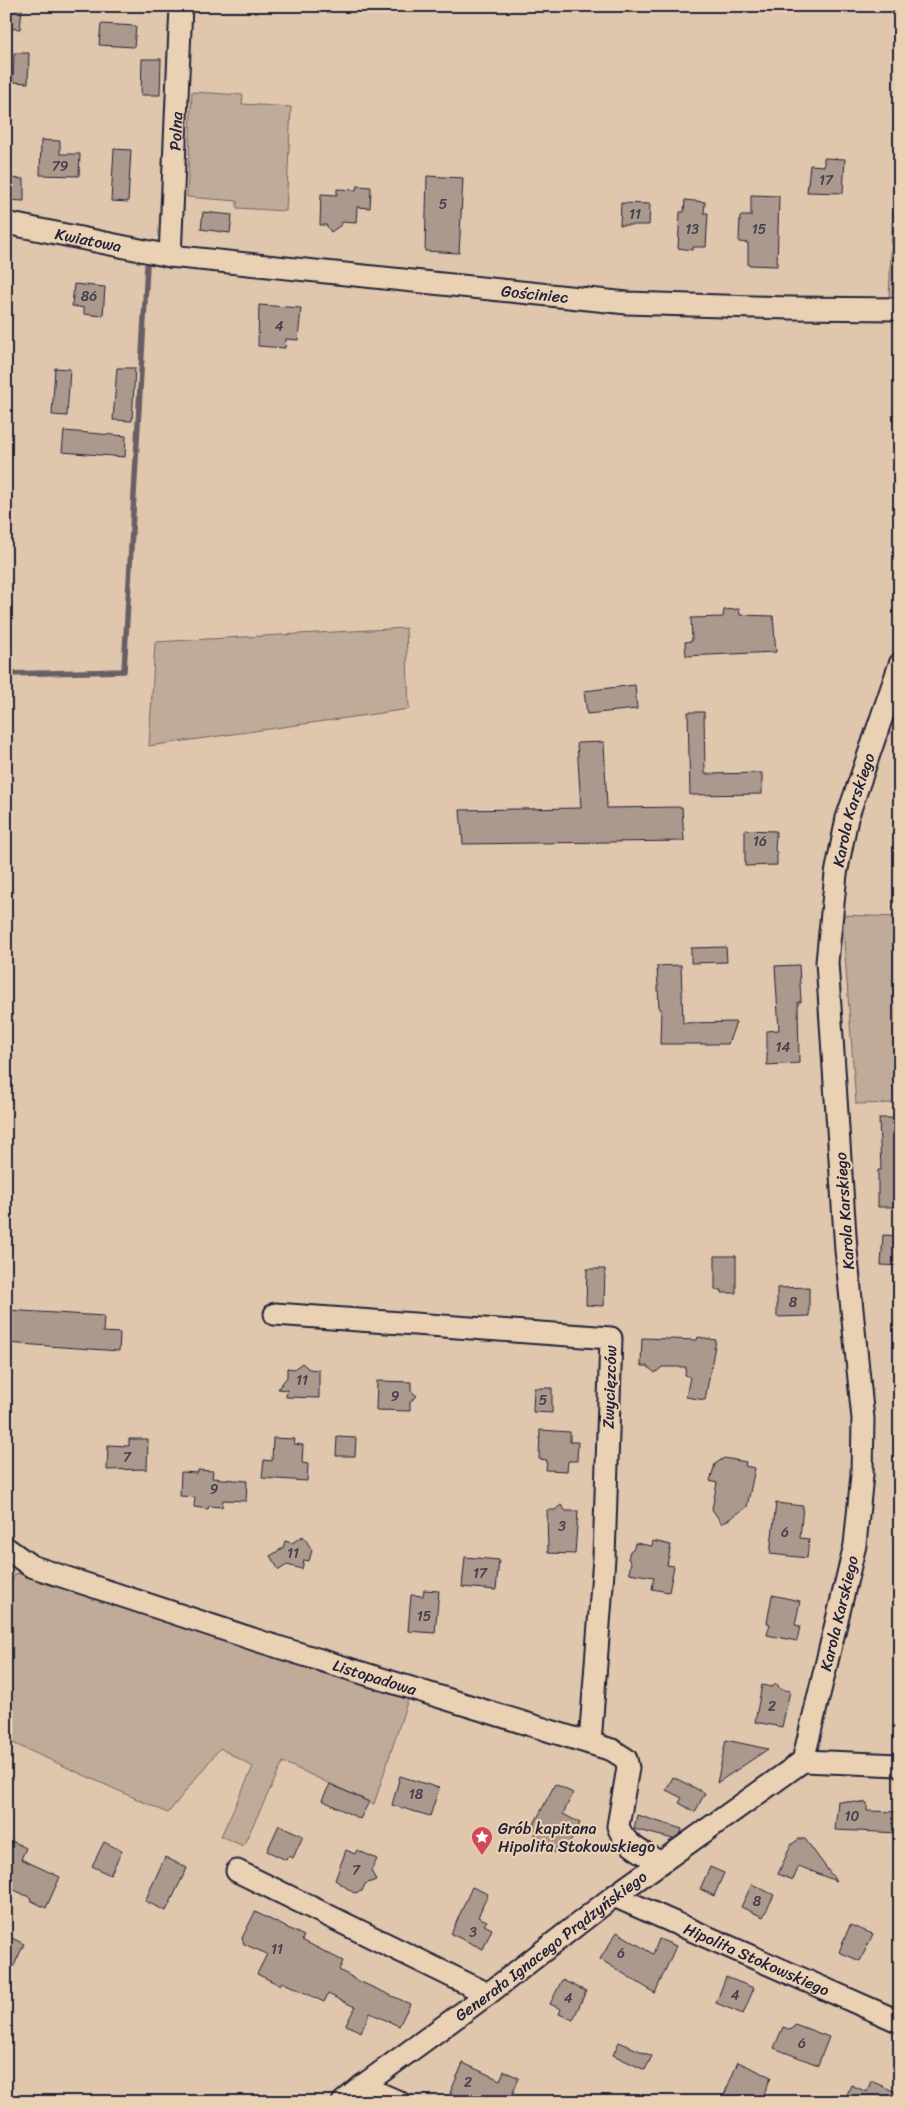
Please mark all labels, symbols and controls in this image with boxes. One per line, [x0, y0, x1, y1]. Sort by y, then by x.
street label: Polna [161, 110, 191, 151]
house number: 79 [52, 154, 69, 179]
house number: 17 [819, 168, 834, 193]
house number: 5 [439, 192, 448, 217]
house number: 11 [629, 202, 641, 227]
house number: 13 [685, 217, 699, 242]
house number: 15 [752, 217, 767, 242]
street label: Kwiatowa [52, 219, 124, 261]
street label: Gościniec [500, 276, 570, 312]
house number: 86 [81, 284, 97, 309]
house number: 4 [275, 314, 284, 339]
street label: Karola Karskiego [824, 749, 883, 869]
house number: 16 [753, 829, 767, 854]
house number: 14 [776, 1035, 791, 1060]
street label: Karola Karskiego [826, 1151, 863, 1271]
house number: 8 [789, 1290, 798, 1315]
street label: Zwycięzców [594, 1345, 625, 1429]
house number: 11 [296, 1368, 308, 1393]
house number: 9 [391, 1384, 400, 1409]
house number: 5 [539, 1388, 548, 1413]
house number: 7 [123, 1445, 132, 1470]
house number: 9 [210, 1477, 219, 1502]
house number: 3 [558, 1514, 566, 1539]
house number: 6 [781, 1520, 789, 1545]
house number: 11 [287, 1541, 299, 1566]
street label: Karola Karskiego [811, 1553, 867, 1674]
house number: 17 [473, 1561, 488, 1586]
house number: 15 [417, 1604, 432, 1629]
street label: Listopadowa [329, 1651, 421, 1704]
house number: 2 [768, 1694, 776, 1719]
house number: 18 [409, 1782, 424, 1807]
house number: 10 [845, 1804, 860, 1829]
place label: Grób kapitana Hipolita Stokowskiego [498, 1814, 655, 1861]
place icon: Grób kapitana Hipolita Stokowskiego [470, 1825, 494, 1856]
house number: 7 [352, 1858, 361, 1883]
street label: Generała Ignacego Prądzyńskiego [448, 1863, 653, 2029]
house number: 8 [753, 1889, 762, 1914]
street label: Hipolita Stokowskiego [679, 1914, 834, 2004]
house number: 3 [469, 1920, 477, 1945]
house number: 11 [271, 1937, 283, 1962]
house number: 6 [617, 1941, 625, 1966]
house number: 4 [731, 1983, 740, 2008]
house number: 4 [564, 1986, 573, 2011]
house number: 6 [798, 2031, 806, 2056]
house number: 2 [464, 2070, 472, 2095]

